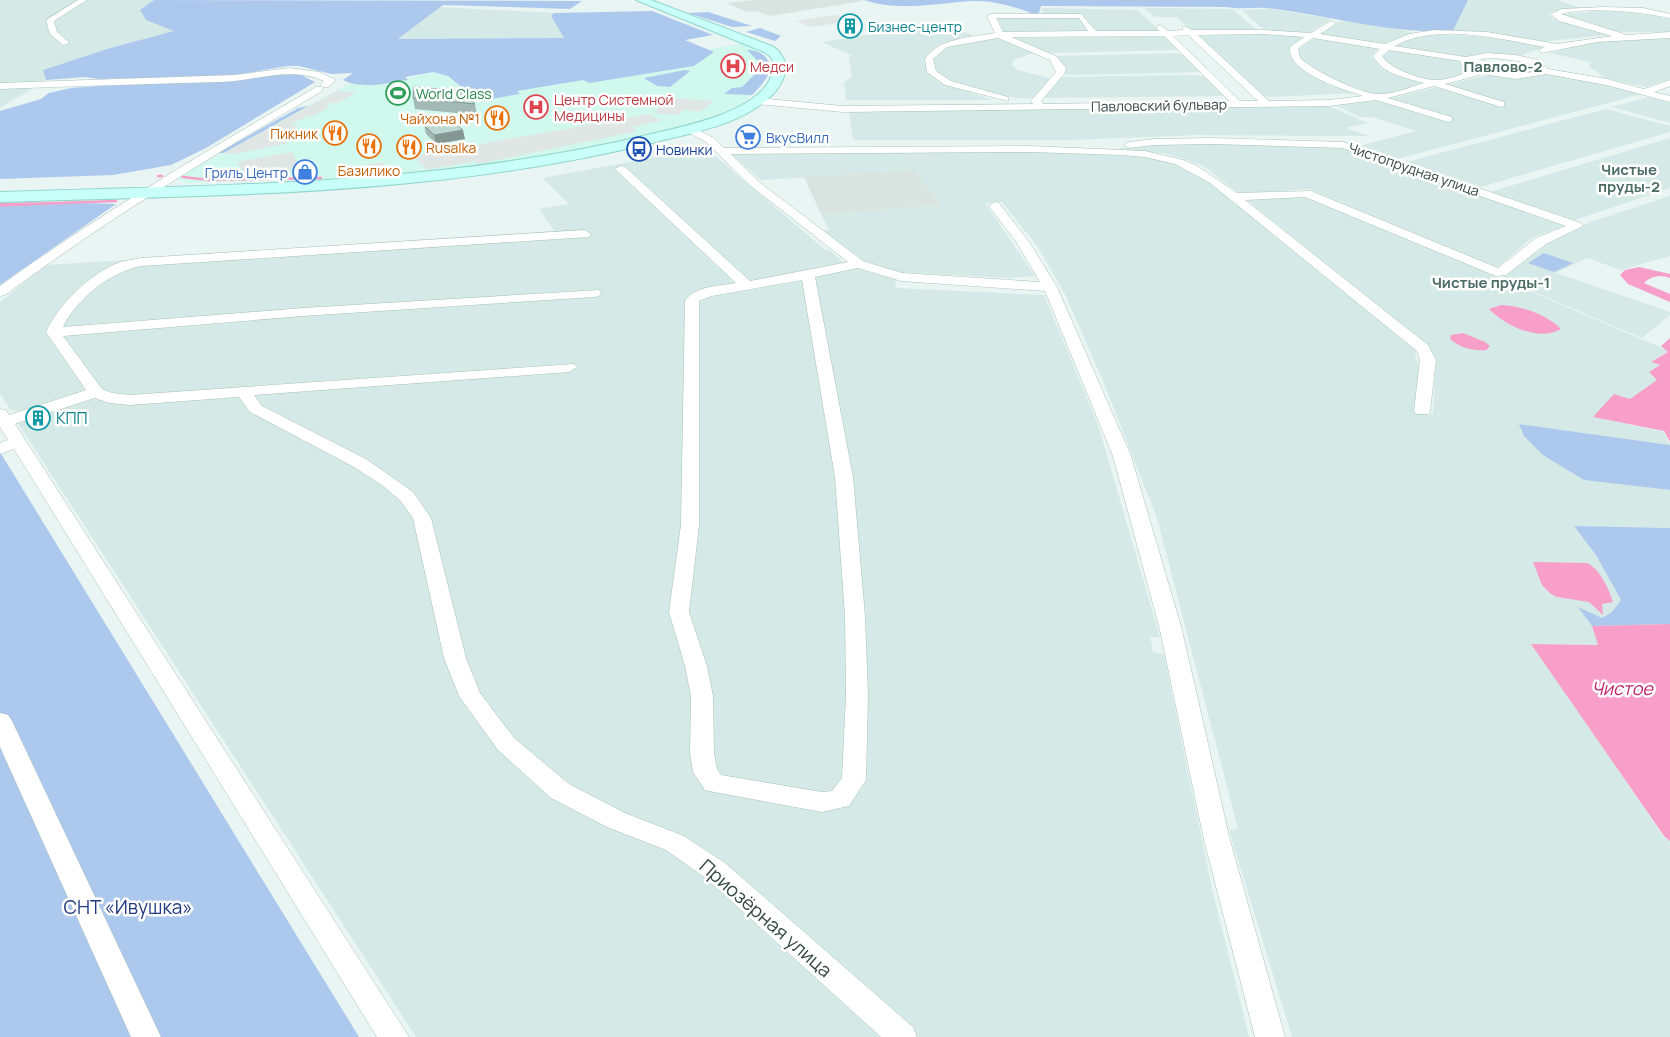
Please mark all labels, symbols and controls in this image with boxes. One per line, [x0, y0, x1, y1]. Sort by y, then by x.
building icon: Бизнес-центр [837, 13, 863, 39]
place label: Бизнес-центр [868, 17, 962, 36]
hospital icon: Медси [720, 53, 746, 79]
district label: Павлово-2 [1463, 56, 1543, 77]
place label: Медси [750, 57, 794, 76]
sports icon: World Class [385, 80, 411, 106]
place label: World Class [416, 84, 492, 103]
place label: Центр Системной Медицины [554, 90, 673, 125]
hospital icon: Центр Системной Медицины [523, 94, 549, 120]
street label: Павловский бульвар [1091, 94, 1227, 116]
restaurant icon: Чайхона №1 [484, 105, 510, 131]
place label: Чайхона №1 [400, 109, 480, 128]
restaurant icon: Пикник [322, 120, 348, 146]
place label: Пикник [270, 124, 319, 143]
supermarket icon: ВкусВилл [735, 124, 761, 150]
place label: ВкусВилл [766, 128, 829, 147]
restaurant icon: Базилико [356, 133, 382, 159]
restaurant icon: Rusalka [396, 134, 422, 160]
bus stop icon: Новинки [626, 136, 652, 162]
place label: Rusalka [426, 138, 476, 157]
street label: Чистопрудная улица [1346, 138, 1482, 200]
place label: Новинки [656, 140, 713, 159]
shop icon: Гриль Центр [292, 159, 318, 185]
district label: Чистые пруды-2 [1598, 159, 1660, 197]
place label: Базилико [338, 161, 400, 180]
place label: Гриль Центр [205, 163, 288, 182]
district label: Чистые пруды-1 [1432, 272, 1550, 293]
building icon: КПП [25, 405, 51, 431]
place label: КПП [56, 407, 88, 429]
water label: Чистое [1591, 676, 1654, 700]
street label: Приозёрная улица [694, 853, 838, 983]
park label: СНТ «Ивушка» [63, 894, 193, 920]

